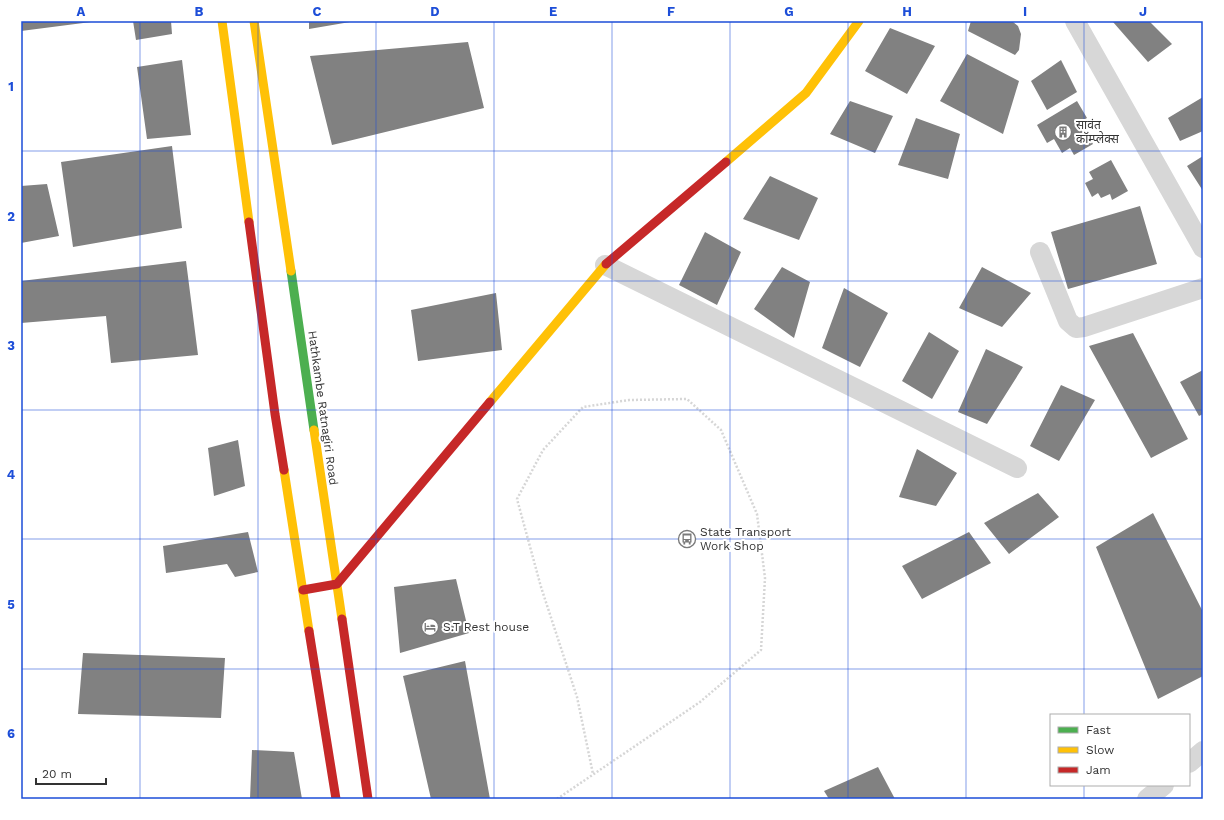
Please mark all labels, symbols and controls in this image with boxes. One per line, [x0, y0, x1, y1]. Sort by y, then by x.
text: A [77, 4, 86, 19]
text: B [195, 4, 204, 19]
text: C [313, 4, 322, 19]
text: D [430, 4, 440, 19]
text: E [549, 4, 557, 19]
text: F [667, 4, 675, 19]
text: G [784, 4, 794, 19]
text: H [902, 4, 912, 19]
text: I [1023, 4, 1027, 19]
text: J [1139, 4, 1147, 19]
text: 1 [8, 79, 14, 94]
place label: सावंत कॉम्प्लेक्स [1076, 118, 1120, 146]
building icon: सावंत कॉम्प्लेक्स [1053, 122, 1073, 142]
text: 2 [7, 209, 15, 224]
street label: Hathkambe Ratnagiri Road [305, 330, 341, 486]
text: 3 [7, 338, 15, 353]
text: 4 [7, 467, 16, 482]
place label: State Transport Work Shop [700, 525, 791, 553]
bus stop icon: State Transport Work Shop [677, 529, 697, 549]
text: 5 [7, 597, 15, 612]
hotel icon: S.T Rest house [420, 617, 440, 637]
place label: S.T Rest house [443, 620, 529, 634]
legend [1050, 714, 1190, 786]
text: Fast [1086, 723, 1111, 737]
text: 6 [7, 726, 15, 741]
text: Slow [1086, 743, 1114, 757]
scale bar [36, 760, 106, 786]
text: Jam [1086, 763, 1111, 777]
text: 20 m [42, 767, 72, 781]

